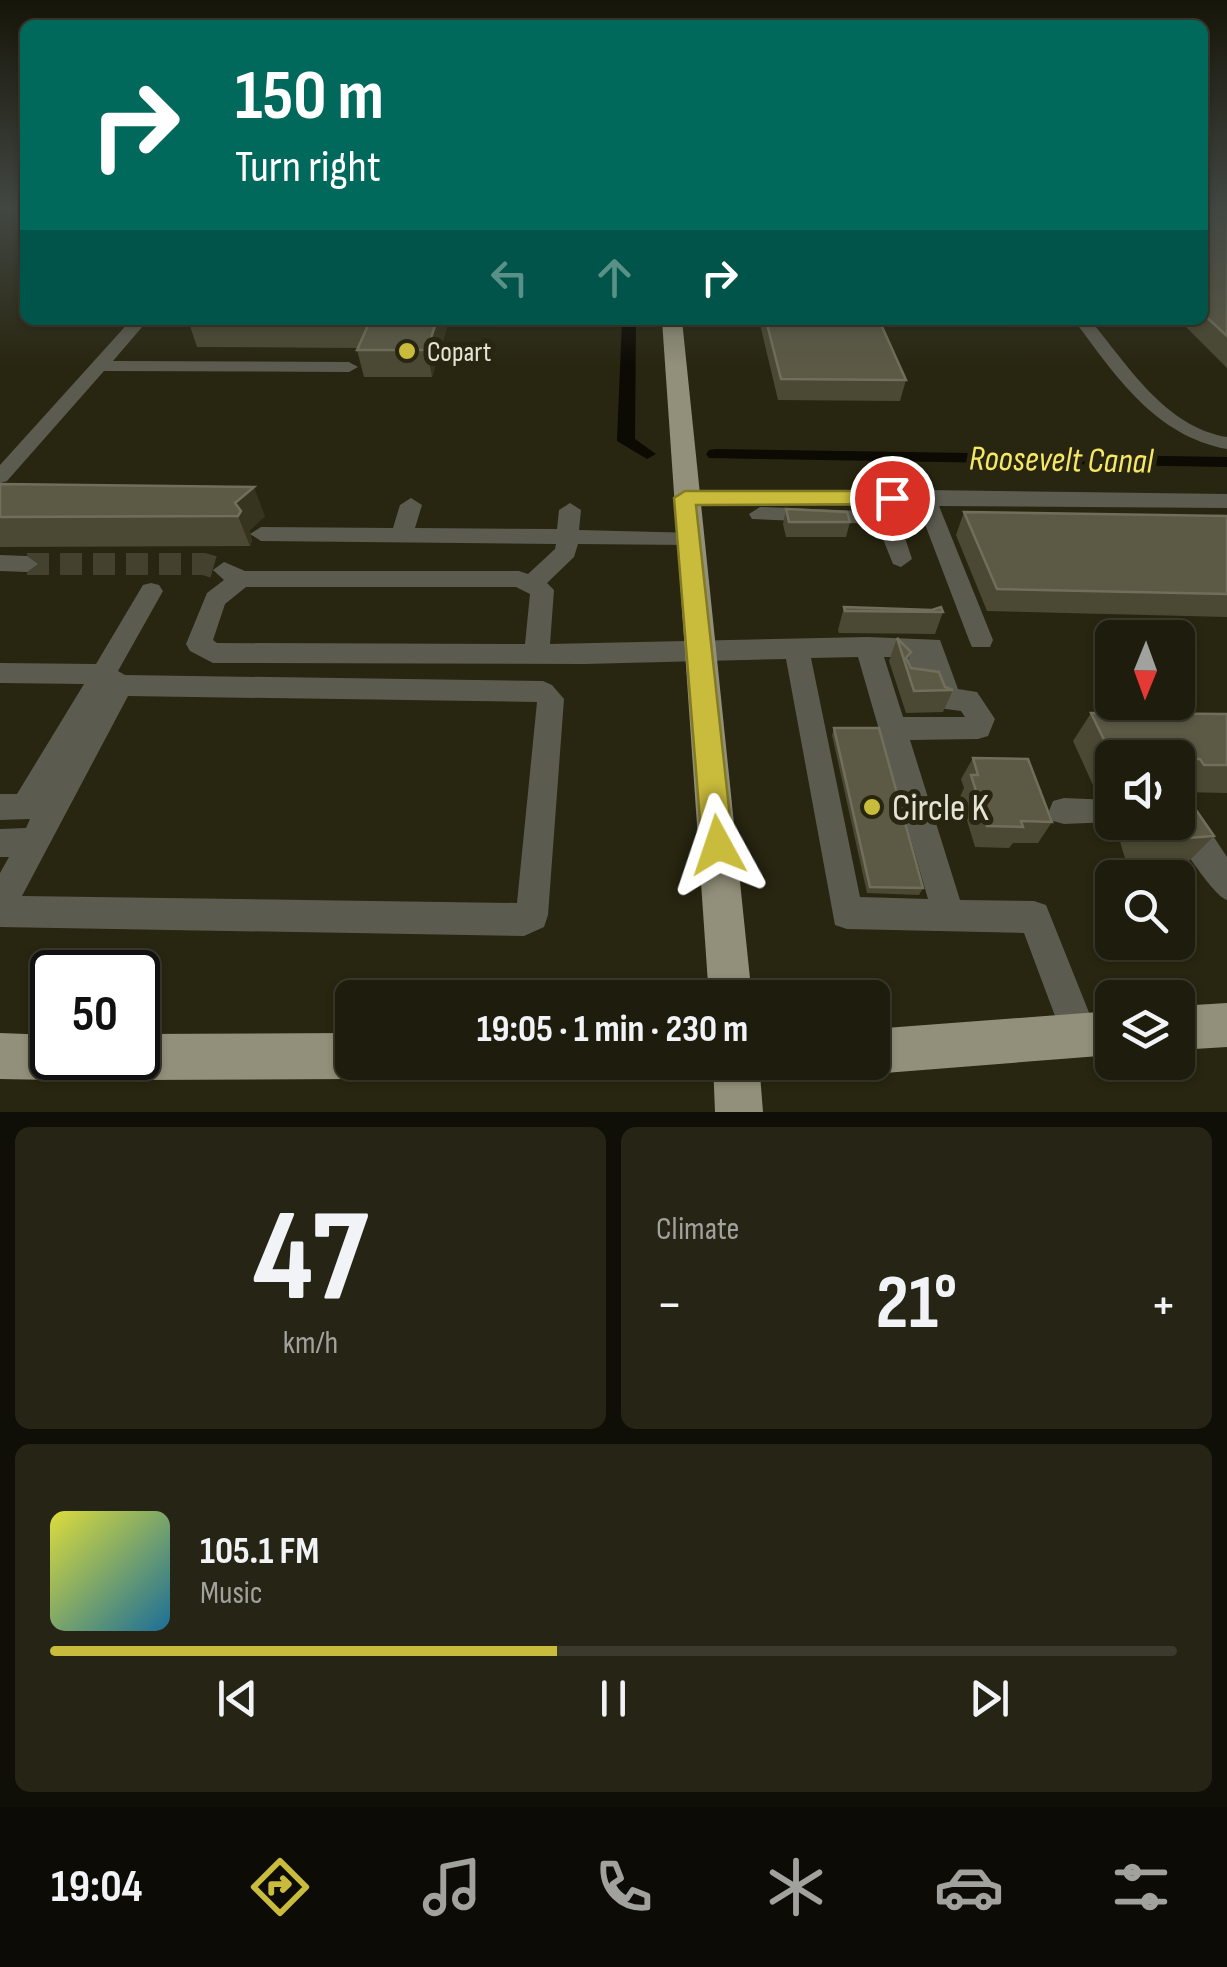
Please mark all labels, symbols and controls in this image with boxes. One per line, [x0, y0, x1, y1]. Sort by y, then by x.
text: 150 m [235, 55, 384, 139]
icon: right [70, 60, 200, 190]
text: Turn right [235, 140, 381, 195]
icon: left [482, 250, 537, 305]
icon: ahead [587, 250, 642, 305]
icon: right [692, 250, 747, 305]
place label: Copart [427, 336, 491, 369]
marker: Copart [396, 340, 418, 362]
water label: Roosevelt Canal [969, 437, 1155, 484]
pin [850, 456, 935, 541]
icon: arrive [865, 471, 920, 526]
north arrow [1095, 620, 1195, 720]
map controls [1095, 620, 1195, 1080]
button: sound [1095, 740, 1195, 840]
place label: Circle K [892, 786, 989, 831]
position arrow [666, 793, 770, 897]
marker: Circle K [861, 796, 883, 818]
button: search [1095, 860, 1195, 960]
speed limit sign: 50 [30, 950, 160, 1080]
button: layers [1095, 980, 1195, 1080]
text: 19:05 · 1 min · 230 m [477, 1007, 748, 1052]
text: 47 [253, 1181, 368, 1337]
text: Climate [656, 1210, 739, 1249]
text: 21° [876, 1259, 957, 1350]
text: − [656, 1272, 683, 1339]
text: + [1150, 1272, 1177, 1339]
text: km/h [283, 1324, 338, 1363]
text: 105.1 FM [200, 1529, 319, 1574]
text: Music [200, 1574, 263, 1613]
icon: previous [210, 1671, 265, 1726]
icon: pause [586, 1671, 641, 1726]
icon: next [962, 1671, 1017, 1726]
icon: directions [245, 1852, 315, 1922]
icon: music [417, 1852, 487, 1922]
icon: phone [589, 1852, 659, 1922]
icon: climate [761, 1852, 831, 1922]
icon: car [934, 1852, 1004, 1922]
icon: filters [1106, 1852, 1176, 1922]
text: 19:04 [51, 1860, 142, 1915]

